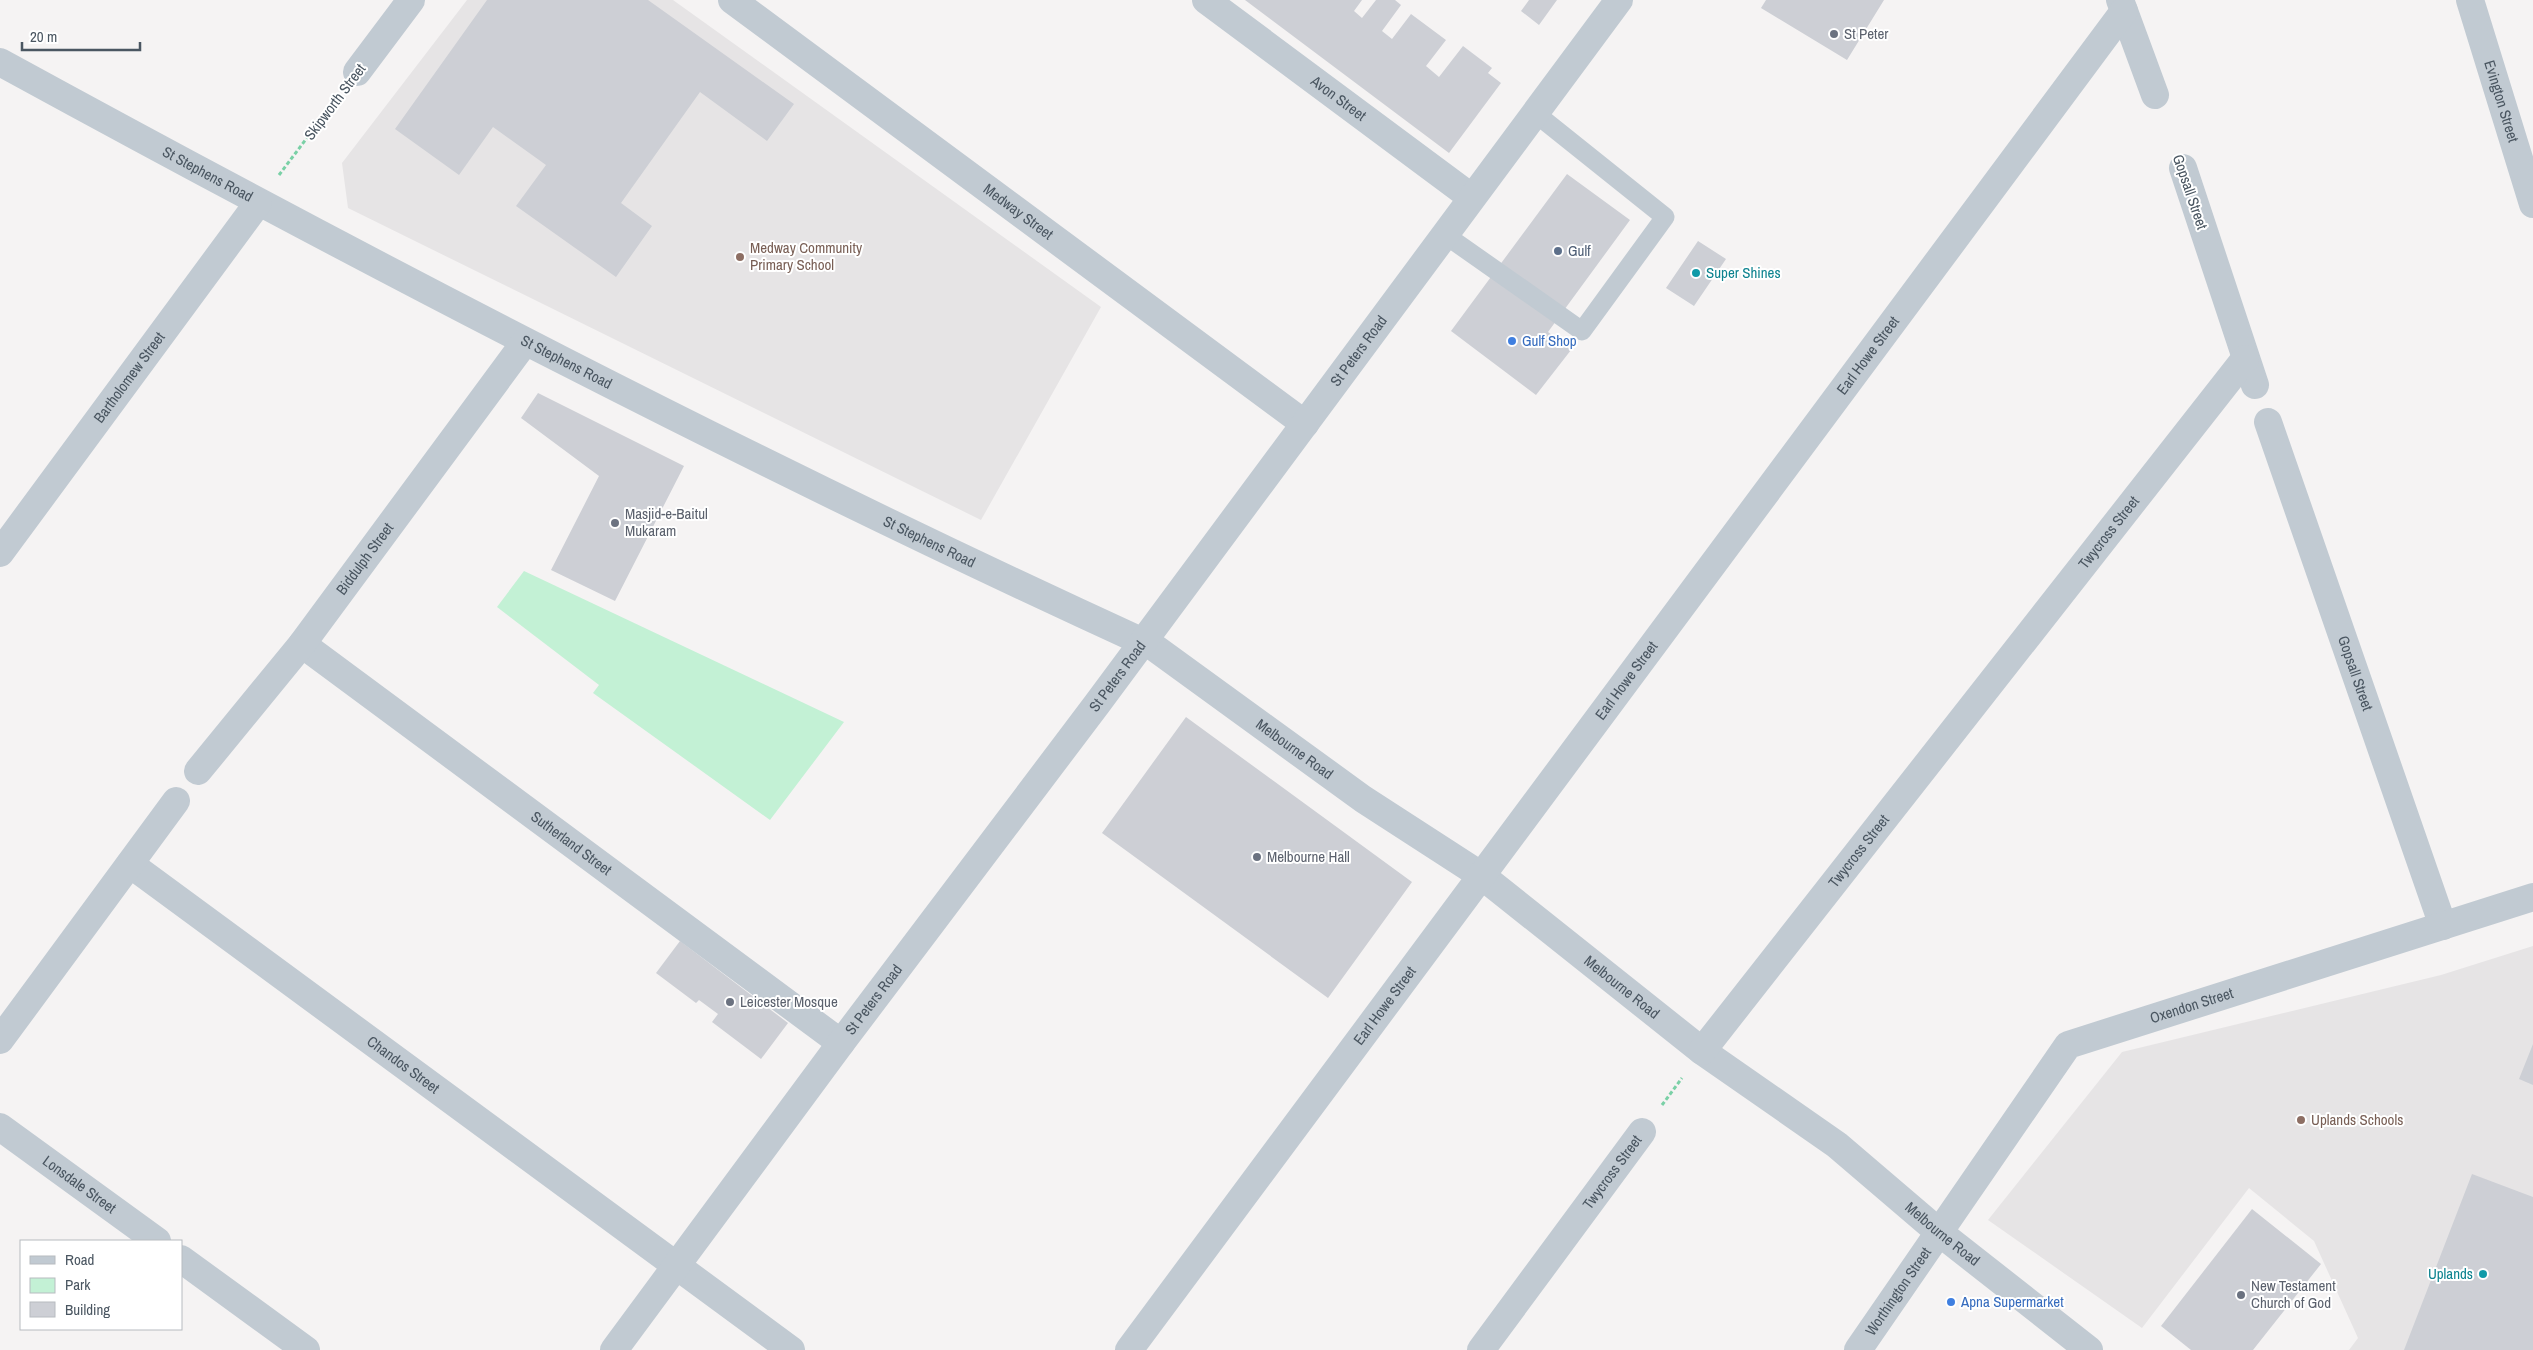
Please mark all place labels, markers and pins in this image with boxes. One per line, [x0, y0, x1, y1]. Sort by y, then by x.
place label: St Peter [1844, 23, 1888, 44]
marker: St Peter [1828, 28, 1840, 40]
place label: Medway Community Primary School [750, 237, 863, 275]
place label: Gulf [1568, 240, 1591, 261]
marker: Gulf [1552, 245, 1564, 257]
marker: Medway Community Primary School [734, 251, 746, 263]
place label: Super Shines [1706, 262, 1781, 283]
marker: Super Shines [1690, 267, 1702, 279]
place label: Gulf Shop [1522, 330, 1577, 351]
marker: Gulf Shop [1506, 335, 1518, 347]
place label: Masjid-e-Baitul Mukaram [625, 503, 708, 541]
marker: Masjid-e-Baitul Mukaram [609, 517, 621, 529]
place label: Melbourne Hall [1267, 846, 1350, 867]
marker: Melbourne Hall [1251, 851, 1263, 863]
place label: Leicester Mosque [740, 991, 838, 1012]
marker: Leicester Mosque [724, 996, 736, 1008]
place label: Uplands Schools [2311, 1109, 2403, 1130]
marker: Uplands Schools [2295, 1114, 2307, 1126]
place label: Uplands [2428, 1263, 2473, 1284]
marker: Uplands [2477, 1268, 2489, 1280]
place label: New Testament Church of God [2251, 1275, 2336, 1313]
marker: New Testament Church of God [2235, 1289, 2247, 1301]
place label: Apna Supermarket [1960, 1291, 2064, 1312]
marker: Apna Supermarket [1945, 1296, 1957, 1308]

